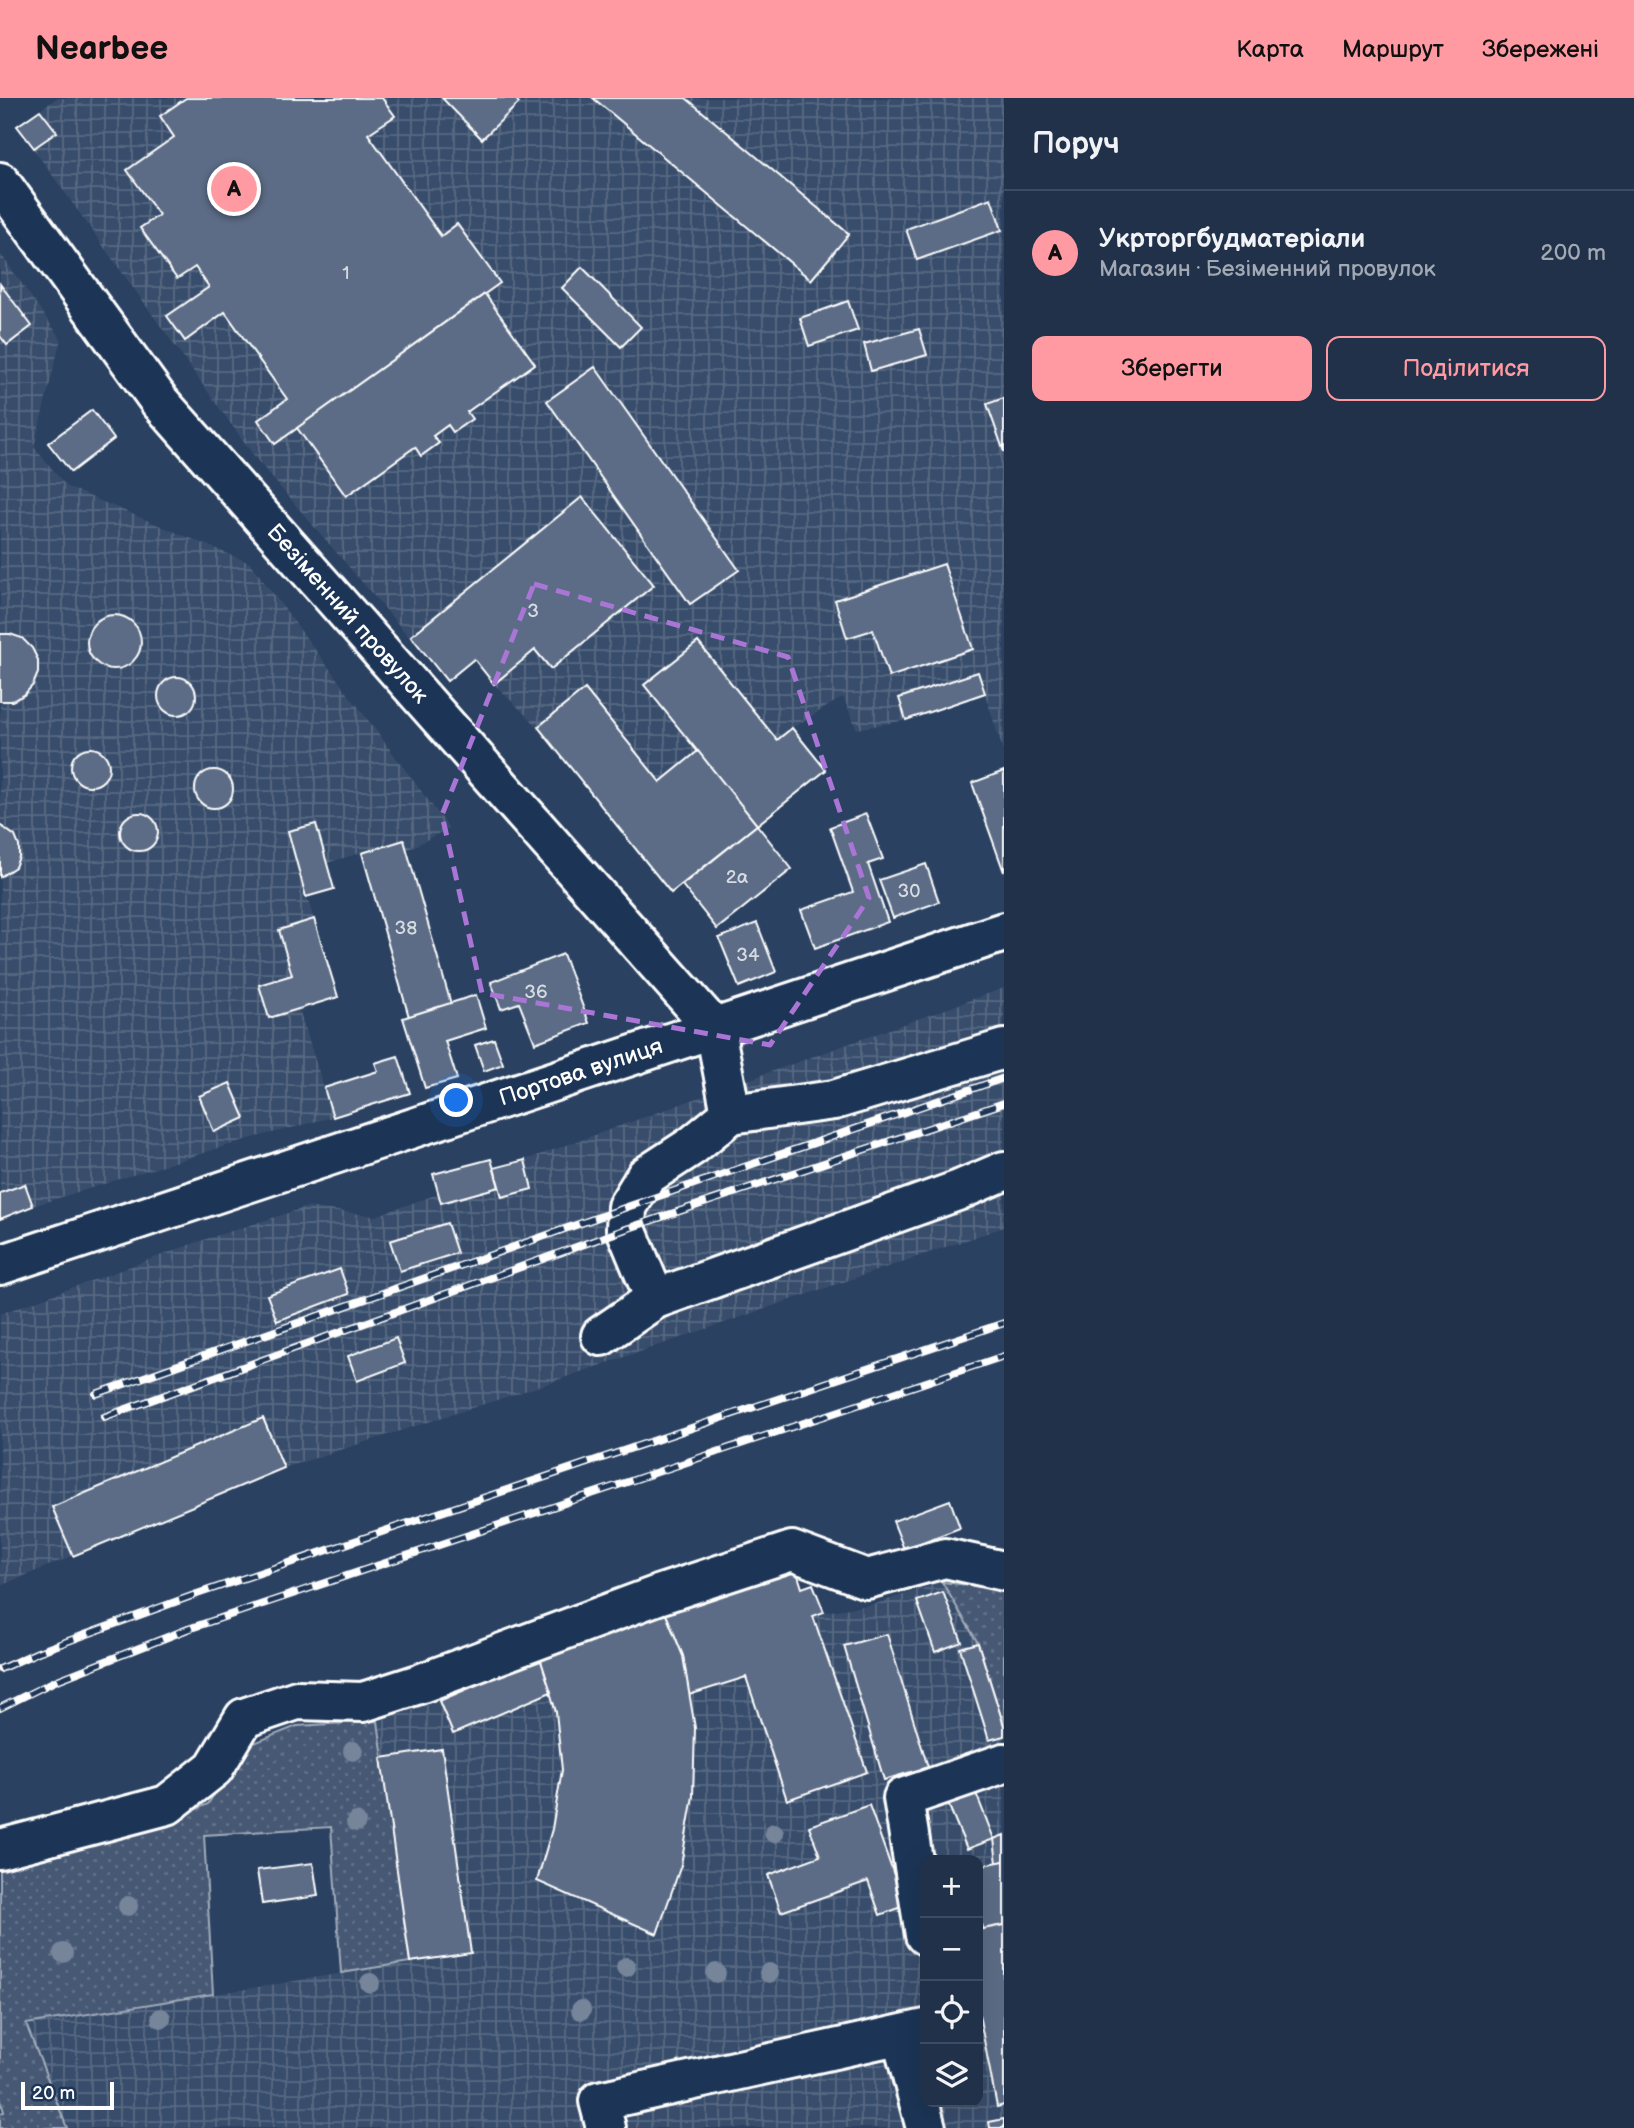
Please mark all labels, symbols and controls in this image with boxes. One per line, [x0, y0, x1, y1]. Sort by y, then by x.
text: Nearbee [35, 29, 168, 69]
text: Карта [1236, 35, 1304, 64]
text: Маршрут [1342, 35, 1444, 64]
text: Збережені [1482, 35, 1599, 64]
text: Поруч [1032, 126, 1120, 162]
pin: A [211, 163, 257, 215]
text: Укрторгбудматеріали [1099, 224, 1365, 255]
text: A [1048, 239, 1062, 267]
text: 200 m [1540, 239, 1606, 267]
text: Магазин · Безіменний провулок [1099, 255, 1436, 283]
house number: 1 [342, 262, 350, 285]
button: Зберегти [1032, 336, 1312, 401]
button: Поділитися [1326, 336, 1606, 401]
street label: Безіменний провулок [261, 518, 435, 710]
house number: 3 [527, 600, 539, 623]
house number: 2а [726, 866, 748, 889]
house number: 30 [898, 880, 920, 903]
house number: 38 [395, 917, 417, 940]
house number: 34 [736, 944, 760, 967]
house number: 36 [524, 981, 548, 1004]
street label: Портова вулиця [495, 1032, 666, 1113]
your location [439, 1083, 473, 1117]
map controls [920, 1855, 983, 2107]
button: + [920, 1855, 983, 1918]
button: − [920, 1918, 983, 1981]
button: locate [920, 1981, 983, 2044]
button: layers [920, 2044, 983, 2107]
scale bar [21, 2079, 114, 2111]
text: 20 m [32, 2082, 75, 2105]

